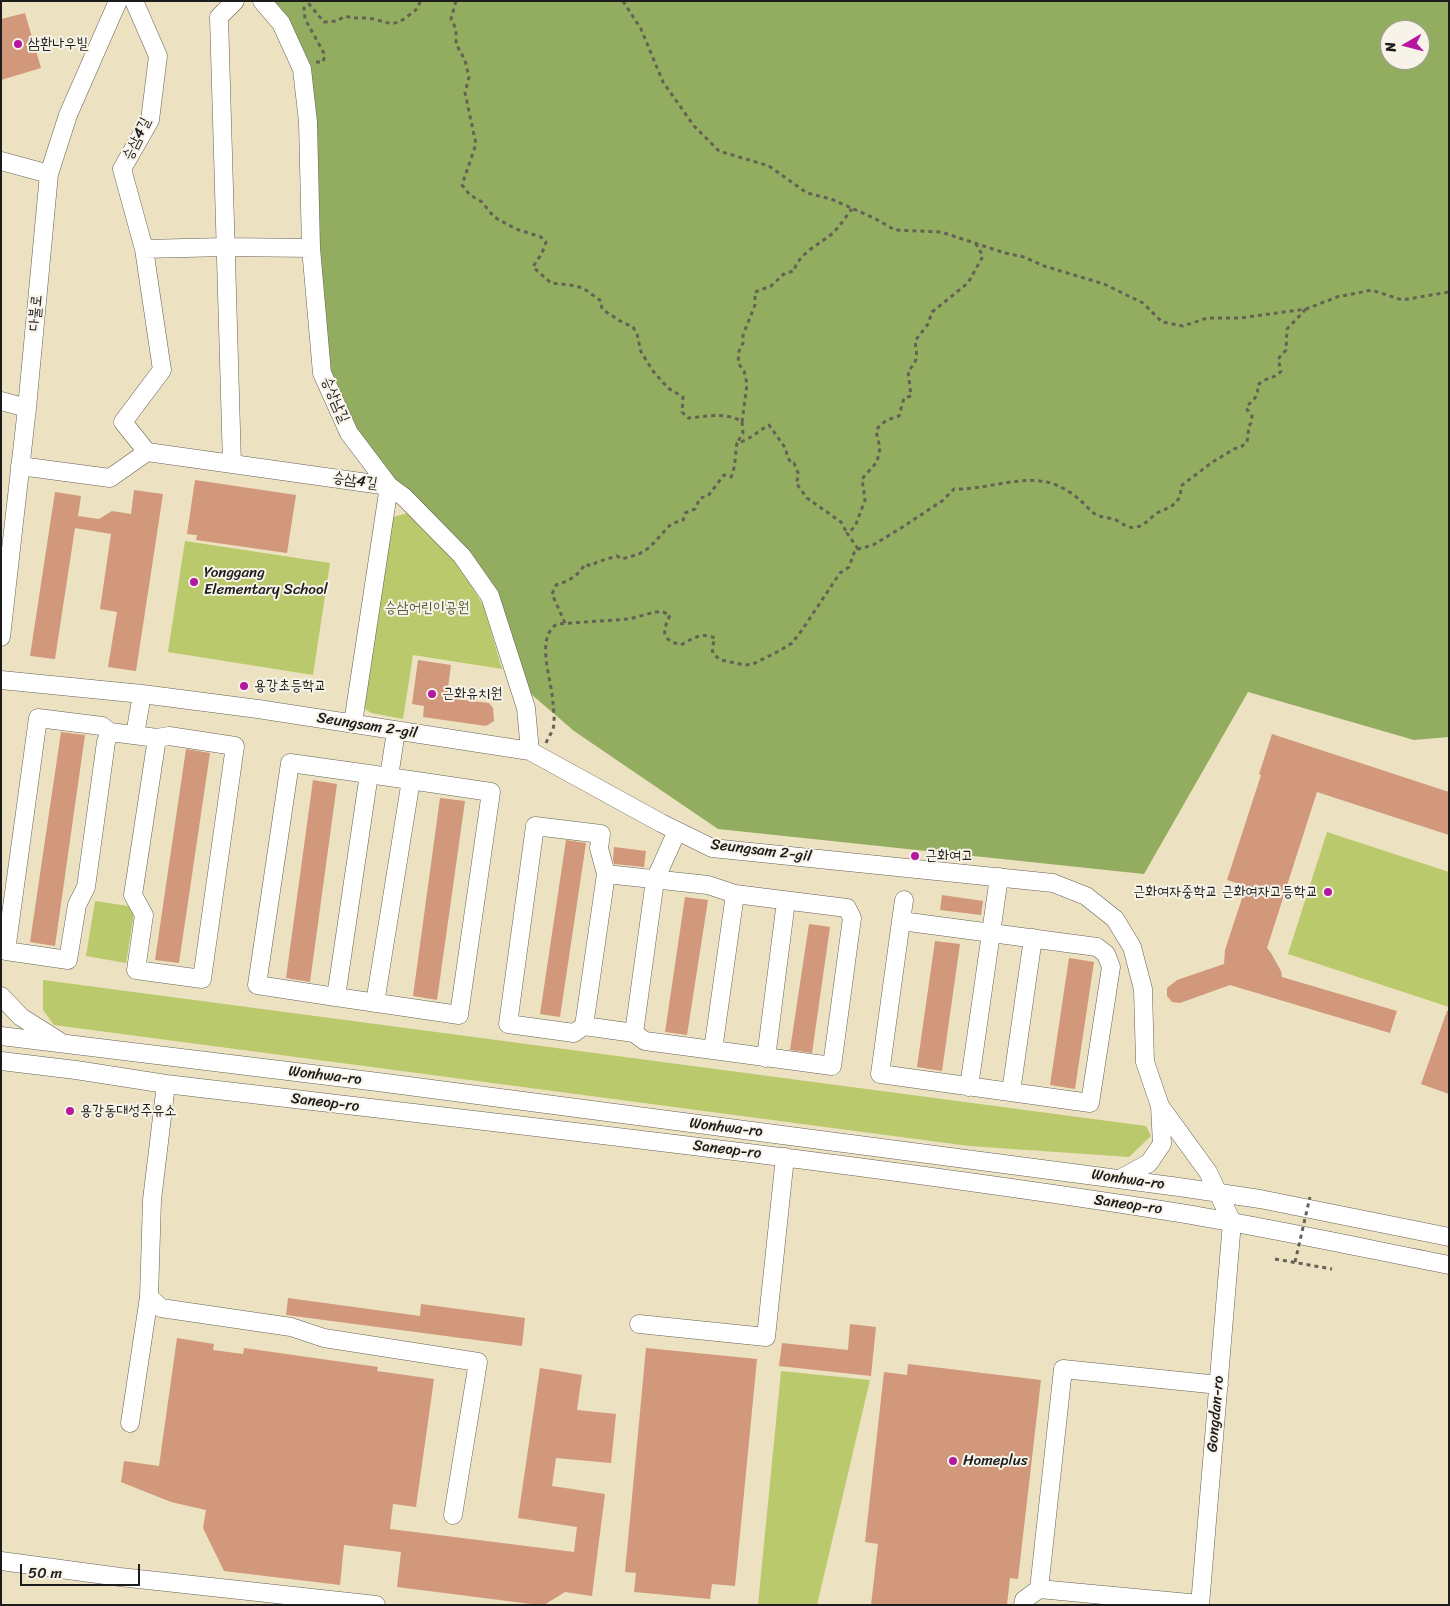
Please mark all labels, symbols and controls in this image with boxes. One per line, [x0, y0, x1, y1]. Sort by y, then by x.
north arrow [1380, 20, 1430, 70]
place label: 삼환나우빌 [28, 35, 88, 53]
marker: 삼환나우빌 [12, 38, 24, 50]
text: N [1378, 40, 1404, 54]
street label: 승삼4길 [119, 115, 155, 163]
street label: 다불로 [25, 294, 47, 332]
street label: 승상남길 [317, 374, 353, 426]
street label: 승삼4길 [331, 469, 379, 493]
place label: Yonggang Elementary School [204, 564, 328, 599]
marker: Yonggang Elementary School [188, 576, 200, 588]
park label: 승삼어린이공원 [385, 599, 469, 617]
place label: 용강초등학교 [254, 677, 326, 695]
marker: 용강초등학교 [238, 680, 250, 692]
place label: 근화유치원 [442, 685, 502, 703]
marker: 근화유치원 [426, 688, 438, 700]
street label: Seungsam 2-gil [315, 709, 419, 743]
street label: Seungsam 2-gil [710, 836, 812, 866]
place label: 근화여고 [925, 847, 973, 865]
marker: 근화여고 [909, 850, 921, 862]
place label: 근화여자중학교 근화여자고등학교 [1133, 883, 1318, 901]
marker: 근화여자중학교 근화여자고등학교 [1322, 886, 1334, 898]
street label: Wonhwa-ro [287, 1063, 363, 1089]
street label: Saneop-ro [290, 1090, 360, 1116]
place label: 용강동대성주유소 [80, 1102, 177, 1120]
marker: 용강동대성주유소 [64, 1105, 76, 1117]
street label: Wonhwa-ro [688, 1115, 764, 1141]
street label: Saneop-ro [692, 1137, 762, 1163]
street label: Wonhwa-ro [1090, 1166, 1166, 1194]
street label: Saneop-ro [1093, 1191, 1163, 1219]
street label: Gongdan-ro [1204, 1375, 1228, 1453]
place label: Homeplus [963, 1452, 1028, 1470]
marker: Homeplus [947, 1455, 959, 1467]
scale bar [22, 1554, 142, 1586]
text: 50 m [28, 1560, 62, 1586]

